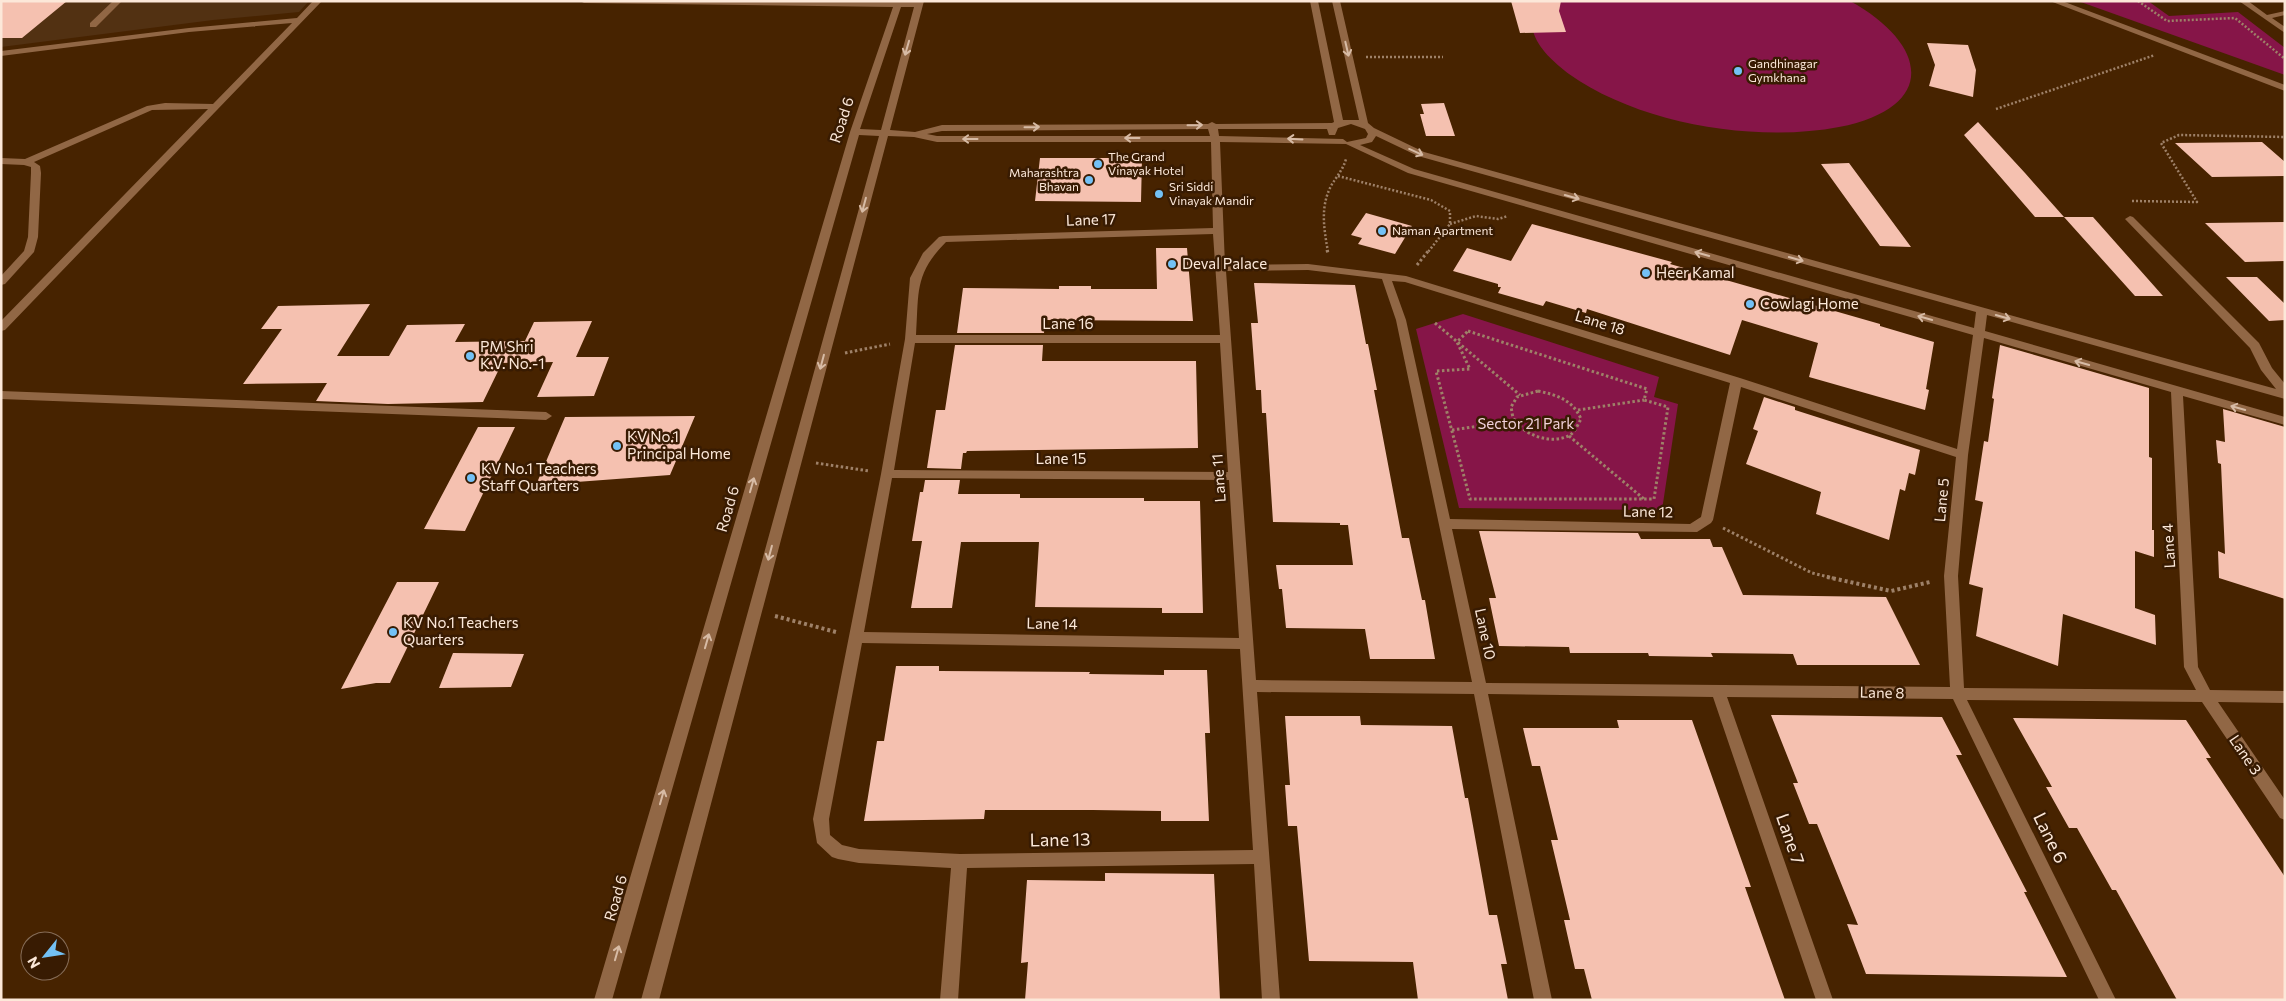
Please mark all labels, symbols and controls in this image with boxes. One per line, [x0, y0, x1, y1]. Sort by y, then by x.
one-way arrow [901, 40, 911, 56]
one-way arrow [1343, 40, 1352, 56]
place label: Gandhinagar Gymkhana [1748, 56, 1818, 84]
marker: Gandhinagar Gymkhana [1732, 65, 1744, 77]
street label: Road 6 [825, 95, 857, 145]
one-way arrow [1186, 120, 1203, 130]
one-way arrow [1024, 122, 1040, 132]
one-way arrow [1124, 133, 1140, 143]
one-way arrow [962, 134, 978, 144]
one-way arrow [1287, 135, 1303, 144]
one-way arrow [1408, 147, 1423, 157]
place label: The Grand Vinayak Hotel [1108, 149, 1184, 177]
marker: The Grand Vinayak Hotel [1092, 158, 1104, 170]
place label: Maharashtra Bhavan [1009, 165, 1079, 193]
marker: Maharashtra Bhavan [1083, 174, 1095, 186]
place label: Sri Siddi Vinayak Mandir [1169, 179, 1254, 207]
marker: Sri Siddi Vinayak Mandir [1153, 188, 1165, 200]
one-way arrow [1564, 192, 1580, 202]
one-way arrow [859, 197, 868, 213]
street label: Lane 17 [1066, 209, 1116, 229]
place label: Naman Apartment [1392, 223, 1493, 237]
marker: Naman Apartment [1376, 225, 1388, 237]
one-way arrow [1694, 249, 1710, 259]
place label: Deval Palace [1182, 254, 1267, 272]
one-way arrow [1788, 255, 1804, 264]
marker: Deval Palace [1166, 258, 1178, 270]
place label: Heer Kamal [1656, 263, 1735, 281]
marker: Heer Kamal [1640, 267, 1652, 279]
place label: Cowlagi Home [1760, 294, 1859, 312]
marker: Cowlagi Home [1744, 298, 1756, 310]
street label: Lane 18 [1573, 306, 1627, 338]
one-way arrow [1918, 313, 1934, 323]
one-way arrow [1995, 313, 2011, 322]
street label: Lane 16 [1042, 314, 1094, 332]
place label: PM Shri K.V. No.-1 [480, 337, 545, 372]
marker: PM Shri K.V. No.-1 [464, 350, 476, 362]
one-way arrow [817, 354, 827, 370]
one-way arrow [2074, 357, 2090, 367]
one-way arrow [2230, 402, 2246, 412]
park label: Sector 21 Park [1478, 414, 1574, 432]
place label: KV No.1 Principal Home [627, 427, 731, 462]
marker: KV No.1 Principal Home [611, 440, 623, 452]
street label: Lane 15 [1036, 449, 1086, 467]
street label: Lane 11 [1207, 453, 1229, 503]
place label: KV No.1 Teachers Staff Quarters [481, 459, 597, 494]
marker: KV No.1 Teachers Staff Quarters [465, 472, 477, 484]
one-way arrow [748, 477, 758, 493]
street label: Lane 5 [1930, 477, 1952, 523]
street label: Road 6 [712, 484, 742, 534]
street label: Lane 12 [1623, 502, 1673, 520]
street label: Lane 4 [2158, 523, 2178, 569]
one-way arrow [765, 544, 775, 560]
street label: Lane 10 [1472, 606, 1500, 661]
place label: KV No.1 Teachers Quarters [403, 613, 519, 648]
street label: Lane 14 [1026, 614, 1078, 632]
marker: KV No.1 Teachers Quarters [387, 626, 399, 638]
one-way arrow [703, 633, 713, 649]
street label: Lane 8 [1859, 683, 1905, 701]
street label: Lane 3 [2226, 731, 2266, 778]
one-way arrow [658, 789, 667, 805]
street label: Lane 6 [2029, 809, 2073, 867]
street label: Lane 7 [1772, 810, 1810, 867]
street label: Lane 13 [1029, 827, 1091, 851]
street label: Road 6 [600, 873, 630, 923]
north arrow [20, 931, 70, 981]
one-way arrow [612, 945, 622, 961]
text: N [23, 954, 43, 972]

